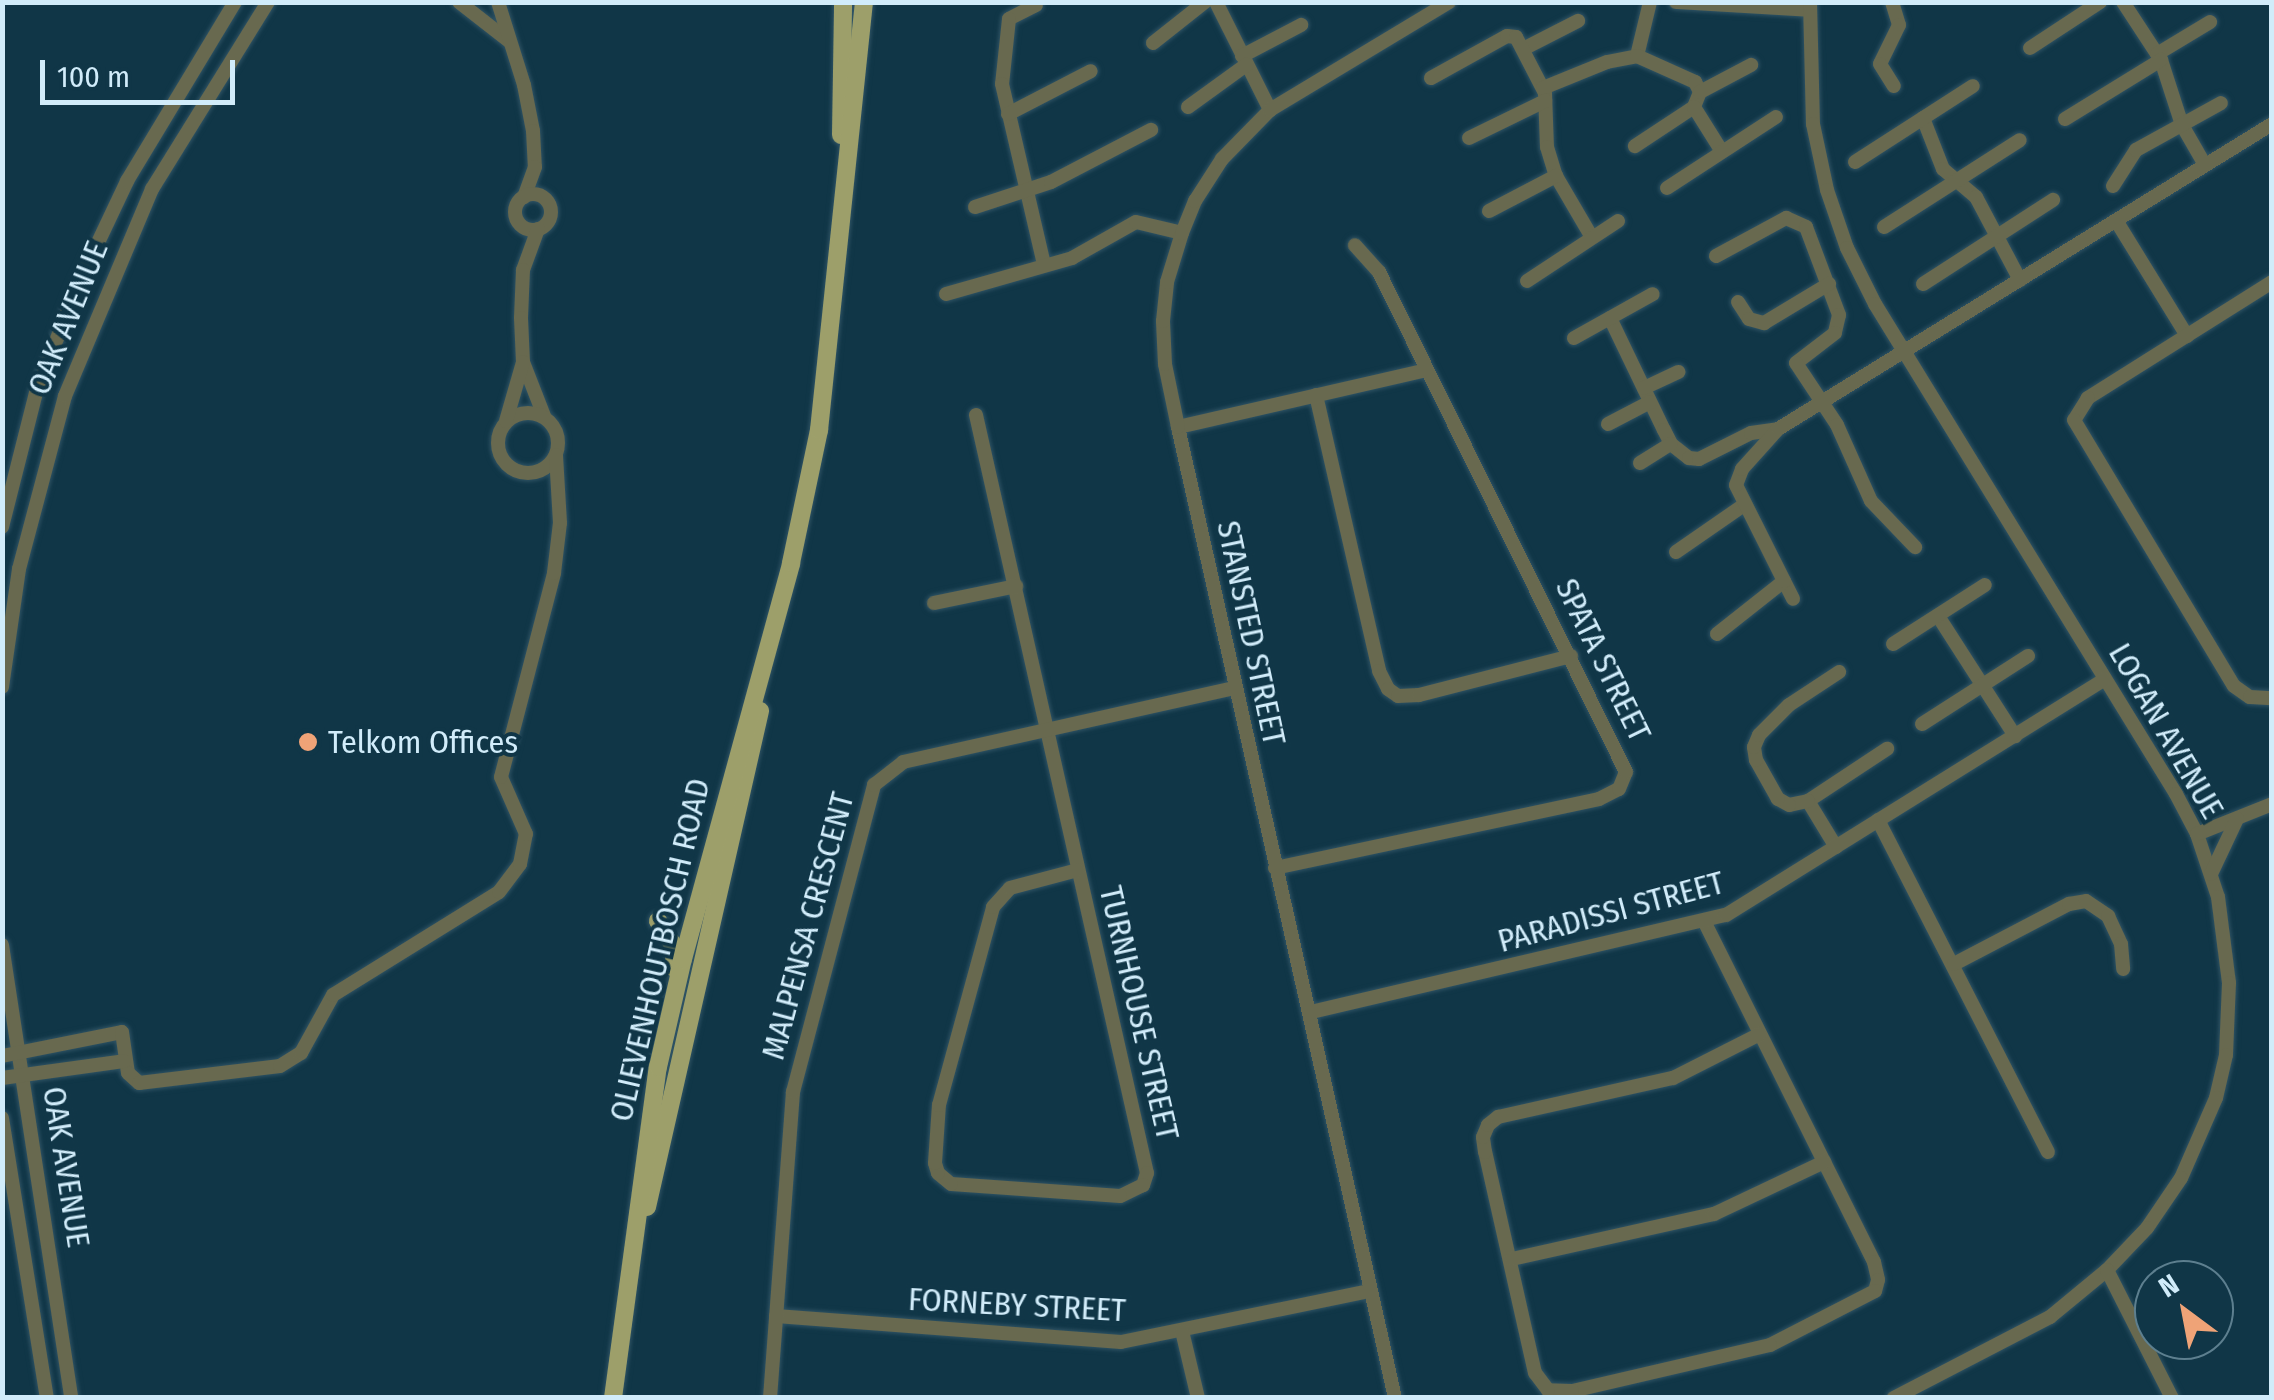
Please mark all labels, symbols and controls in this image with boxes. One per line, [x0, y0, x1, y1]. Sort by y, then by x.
scale bar [45, 40, 240, 102]
text: 100 m [57, 59, 130, 95]
street label: OAK AVENUE [20, 236, 116, 400]
street label: STANSTED STREET [1209, 517, 1293, 749]
street label: SPATA STREET [1547, 573, 1659, 747]
street label: LOGAN AVENUE [2100, 637, 2232, 825]
place label: Telkom Offices [328, 723, 518, 761]
marker: Telkom Offices [297, 731, 319, 753]
street label: OLIEVENHOUTBOSCH ROAD [602, 775, 718, 1125]
street label: MALPENSA CRESCENT [754, 788, 862, 1064]
street label: PARADISSI STREET [1494, 863, 1728, 961]
street label: TURNHOUSE STREET [1091, 882, 1187, 1144]
street label: OAK AVENUE [34, 1084, 98, 1250]
north arrow [2134, 1260, 2234, 1360]
text: N [2153, 1267, 2185, 1304]
street label: FORNEBY STREET [907, 1280, 1127, 1330]

